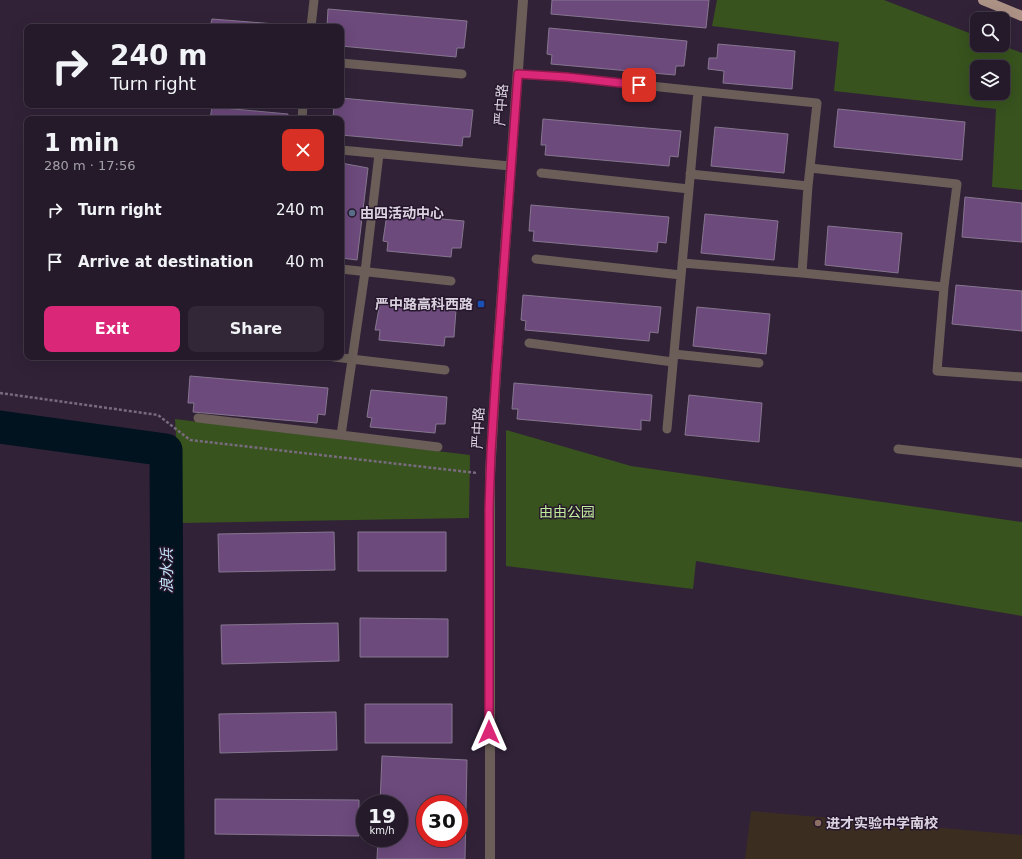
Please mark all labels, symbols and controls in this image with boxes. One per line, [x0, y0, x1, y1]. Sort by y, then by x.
map controls [970, 12, 1010, 100]
button: search [970, 12, 1010, 52]
text: 240 m [110, 39, 207, 72]
icon: right [44, 40, 96, 92]
button: layers [970, 60, 1010, 100]
pin [622, 68, 656, 102]
text: Turn right [110, 73, 196, 94]
icon: arrive [628, 74, 650, 96]
street label: 严中路 [492, 83, 510, 127]
text: 1 min [44, 129, 119, 157]
button: close [282, 129, 324, 171]
text: 280 m · 17:56 [44, 158, 135, 173]
icon: right [44, 199, 66, 221]
text: Turn right [78, 201, 162, 219]
text: 240 m [276, 201, 324, 219]
place label: 由四活动中心 [360, 205, 444, 221]
marker: 由四活动中心 [347, 208, 357, 218]
icon: arrive [44, 251, 66, 273]
text: Arrive at destination [78, 253, 253, 271]
text: 40 m [286, 253, 324, 271]
place label: 严中路高科西路 [375, 296, 473, 312]
marker: 严中路高科西路 [476, 299, 486, 309]
button: Exit [44, 306, 180, 352]
button: Share [188, 306, 324, 352]
street label: 严中路 [469, 407, 487, 449]
park label: 由由公园 [539, 504, 595, 520]
water label: 浪水浜 [158, 547, 176, 594]
position arrow [468, 711, 510, 753]
speed limit sign: 30 [416, 795, 468, 847]
text: 19 [368, 804, 396, 828]
place label: 进才实验中学南校 [826, 815, 938, 831]
marker: 进才实验中学南校 [813, 818, 823, 828]
text: km/h [369, 825, 395, 836]

